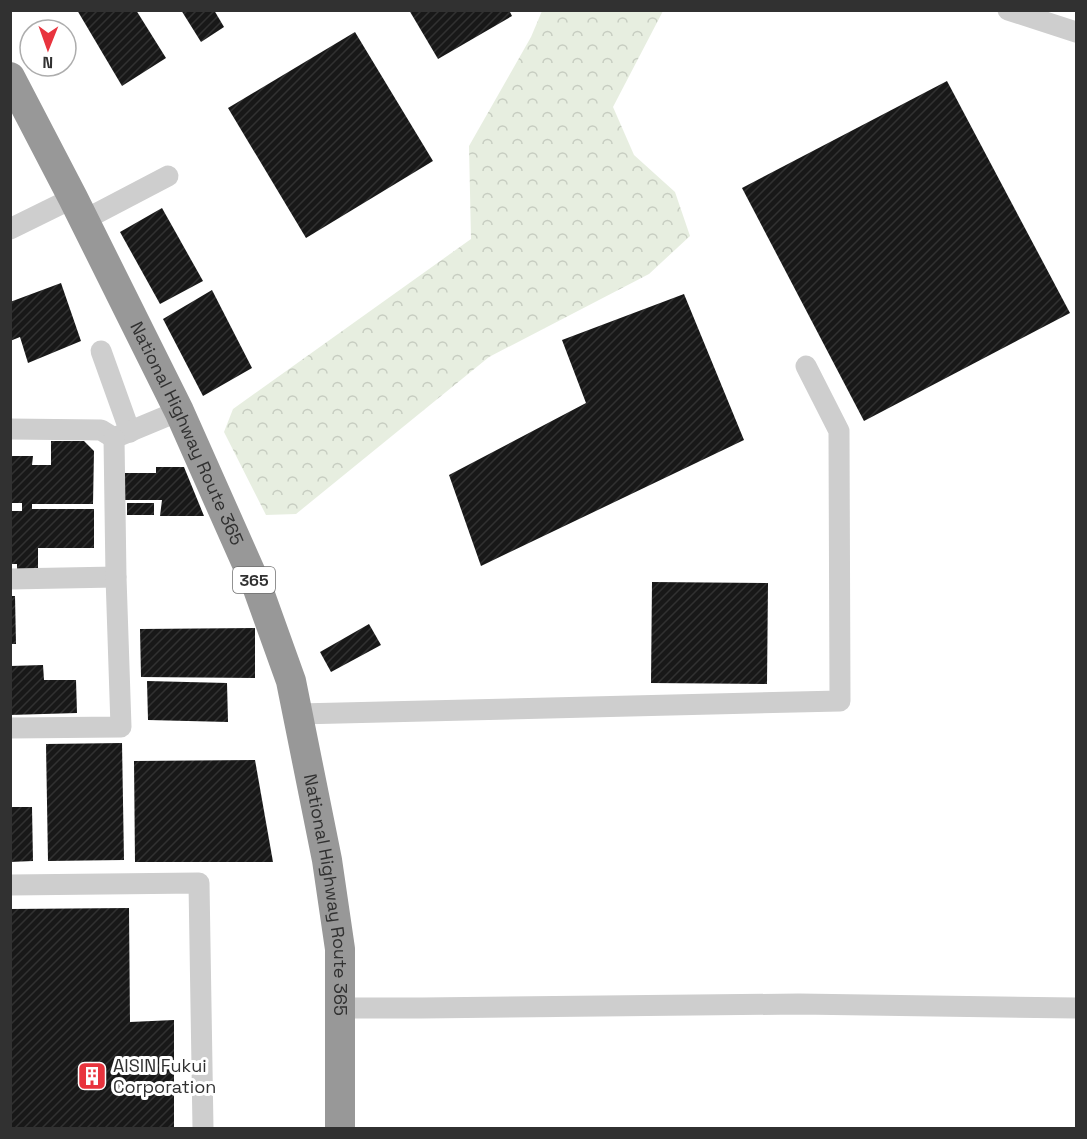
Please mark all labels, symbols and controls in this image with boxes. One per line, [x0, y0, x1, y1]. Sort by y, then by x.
north arrow [18, 18, 78, 78]
text: N [42, 52, 53, 73]
street label: National Highway Route 365 [125, 317, 249, 549]
road number: 365 [233, 567, 275, 593]
street label: National Highway Route 365 [299, 772, 352, 1016]
place label: AISIN Fukui Corporation [113, 1054, 216, 1098]
building icon: AISIN Fukui Corporation [76, 1060, 108, 1092]

